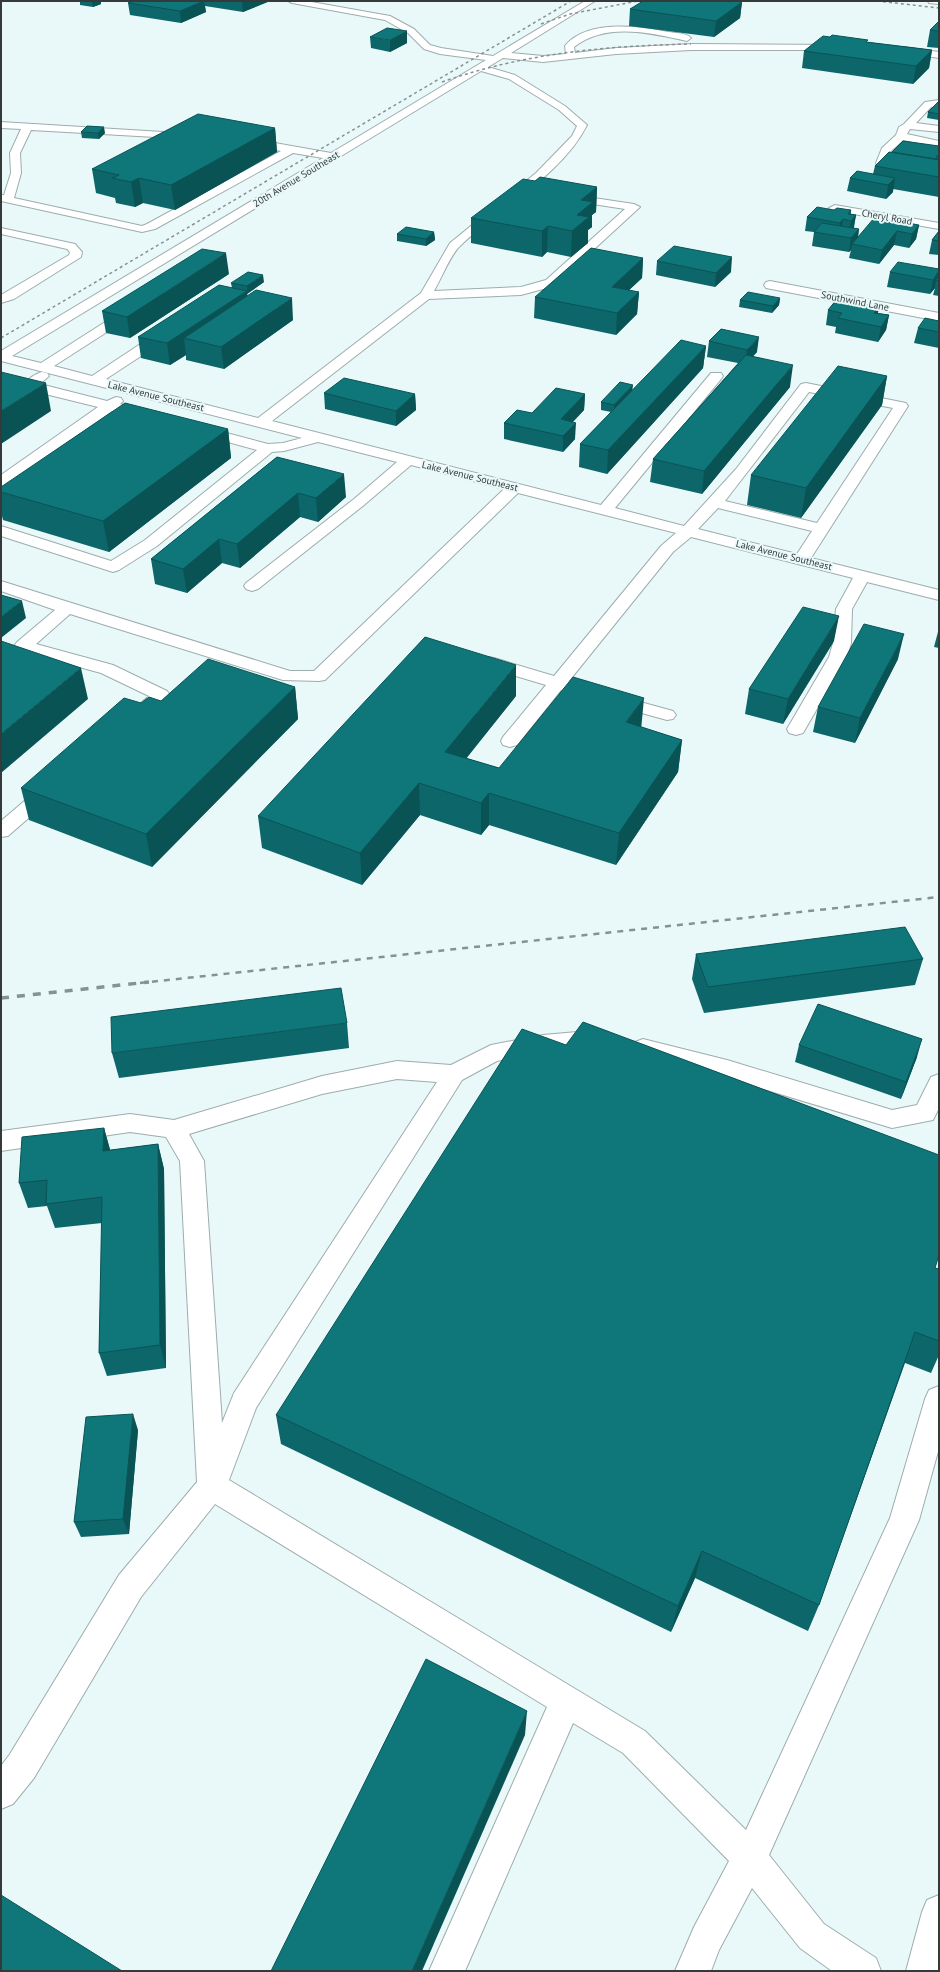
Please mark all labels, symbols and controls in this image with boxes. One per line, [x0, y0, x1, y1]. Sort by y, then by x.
street label: 20th Avenue Southeast [250, 148, 342, 210]
street label: Cheryl Road [861, 206, 913, 228]
street label: Southwind Lane [820, 288, 890, 314]
street label: Lake Avenue Southeast [107, 378, 206, 414]
street label: Lake Avenue Southeast [421, 458, 520, 494]
street label: Lake Avenue Southeast [735, 537, 834, 573]

